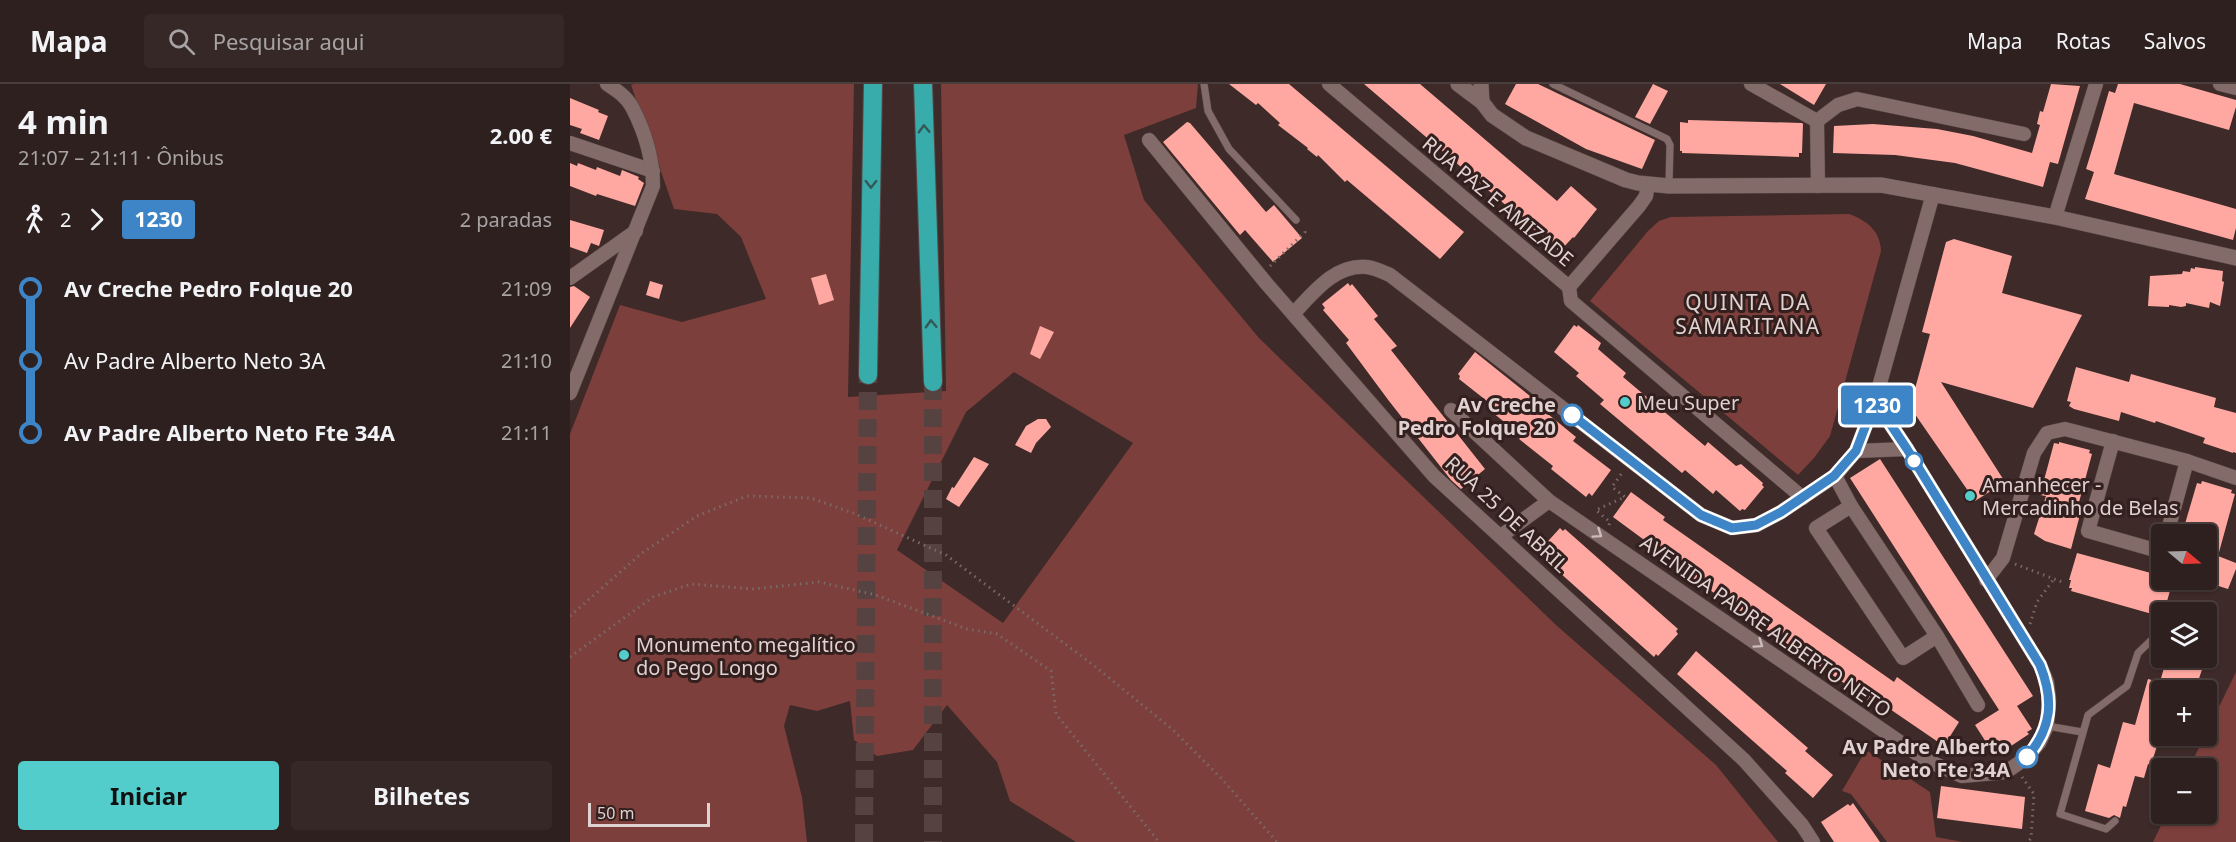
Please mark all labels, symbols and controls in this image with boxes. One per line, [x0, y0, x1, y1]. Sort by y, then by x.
search box [144, 14, 564, 68]
text: Mapa [30, 22, 108, 60]
icon: search [165, 25, 198, 58]
text: Pesquisar aqui [213, 26, 365, 56]
text: Mapa [1967, 27, 2023, 55]
text: Rotas [2056, 27, 2111, 55]
text: Salvos [2144, 27, 2206, 55]
text: 4 min [18, 99, 109, 144]
text: 2.00 € [490, 120, 552, 150]
one-way arrow [918, 124, 931, 133]
street label: RUA PAZ E AMIZADE [1417, 130, 1579, 272]
text: 21:07 – 21:11 · Ônibus [18, 144, 224, 171]
one-way arrow [864, 180, 877, 189]
icon: walk [18, 203, 51, 236]
icon: forward [80, 203, 113, 236]
text: 1230 [134, 205, 183, 233]
text: 2 [60, 206, 71, 233]
text: 2 paradas [460, 206, 552, 233]
text: Av Creche Pedro Folque 20 [64, 273, 353, 303]
text: 21:09 [501, 275, 552, 302]
district label: QUINTA DA SAMARITANA [1675, 288, 1821, 340]
one-way arrow [924, 319, 937, 328]
text: Av Padre Alberto Neto 3A [64, 345, 325, 375]
text: 21:10 [501, 347, 552, 374]
line badge: 1230 [1835, 386, 1919, 424]
place label: Meu Super [1637, 389, 1739, 416]
place label: Av Creche Pedro Folque 20 [1398, 391, 1556, 441]
text: 1230 [1853, 391, 1901, 419]
marker: Meu Super [1618, 395, 1632, 409]
marker: Av Creche Pedro Folque 20 [1561, 404, 1583, 426]
text: Av Padre Alberto Neto Fte 34A [64, 417, 395, 447]
text: 21:11 [501, 419, 552, 446]
street label: RUA 25 DE ABRIL [1440, 450, 1574, 578]
unlabelled marker [1905, 452, 1923, 470]
place label: Amanhecer - Mercadinho de Belas [1982, 471, 2179, 521]
marker: Amanhecer - Mercadinho de Belas [1963, 489, 1977, 503]
north arrow [2151, 524, 2217, 590]
map controls [2151, 524, 2217, 824]
one-way arrow [1591, 527, 1602, 538]
street label: AVENIDA PADRE ALBERTO NETO [1635, 529, 1897, 723]
button: layers [2151, 602, 2217, 668]
place label: Monumento megalítico do Pego Longo [636, 631, 856, 681]
one-way arrow [1752, 637, 1763, 648]
marker: Monumento megalítico do Pego Longo [617, 648, 631, 662]
button: + [2151, 680, 2217, 746]
place label: Av Padre Alberto Neto Fte 34A [1842, 733, 2010, 783]
marker: Av Padre Alberto Neto Fte 34A [2016, 746, 2038, 768]
button: − [2151, 758, 2217, 824]
button: Iniciar [18, 761, 279, 830]
button: Bilhetes [291, 761, 552, 830]
scale bar [588, 800, 710, 828]
text: 50 m [597, 802, 634, 824]

